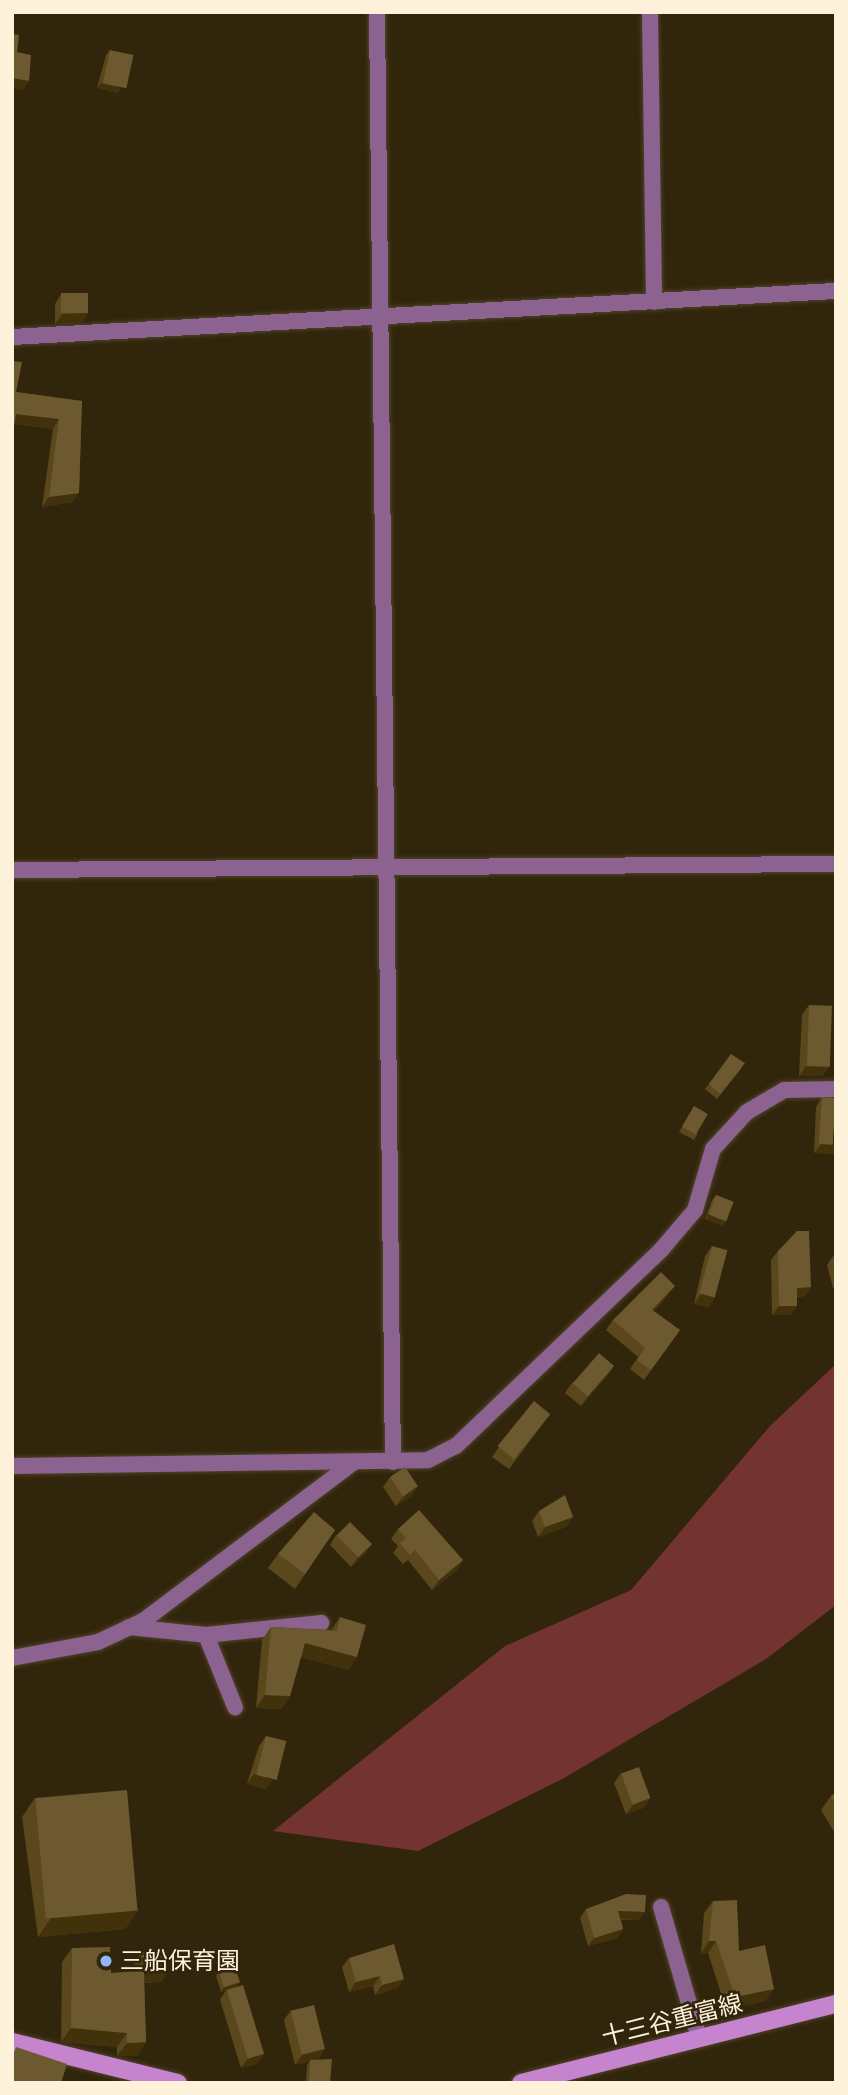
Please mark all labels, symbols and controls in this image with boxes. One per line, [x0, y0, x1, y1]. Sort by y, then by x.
place label: 三船保育園 [120, 1947, 240, 1975]
marker: 三船保育園 [98, 1953, 114, 1969]
street label: 十三谷重富線 [599, 1989, 745, 2051]

